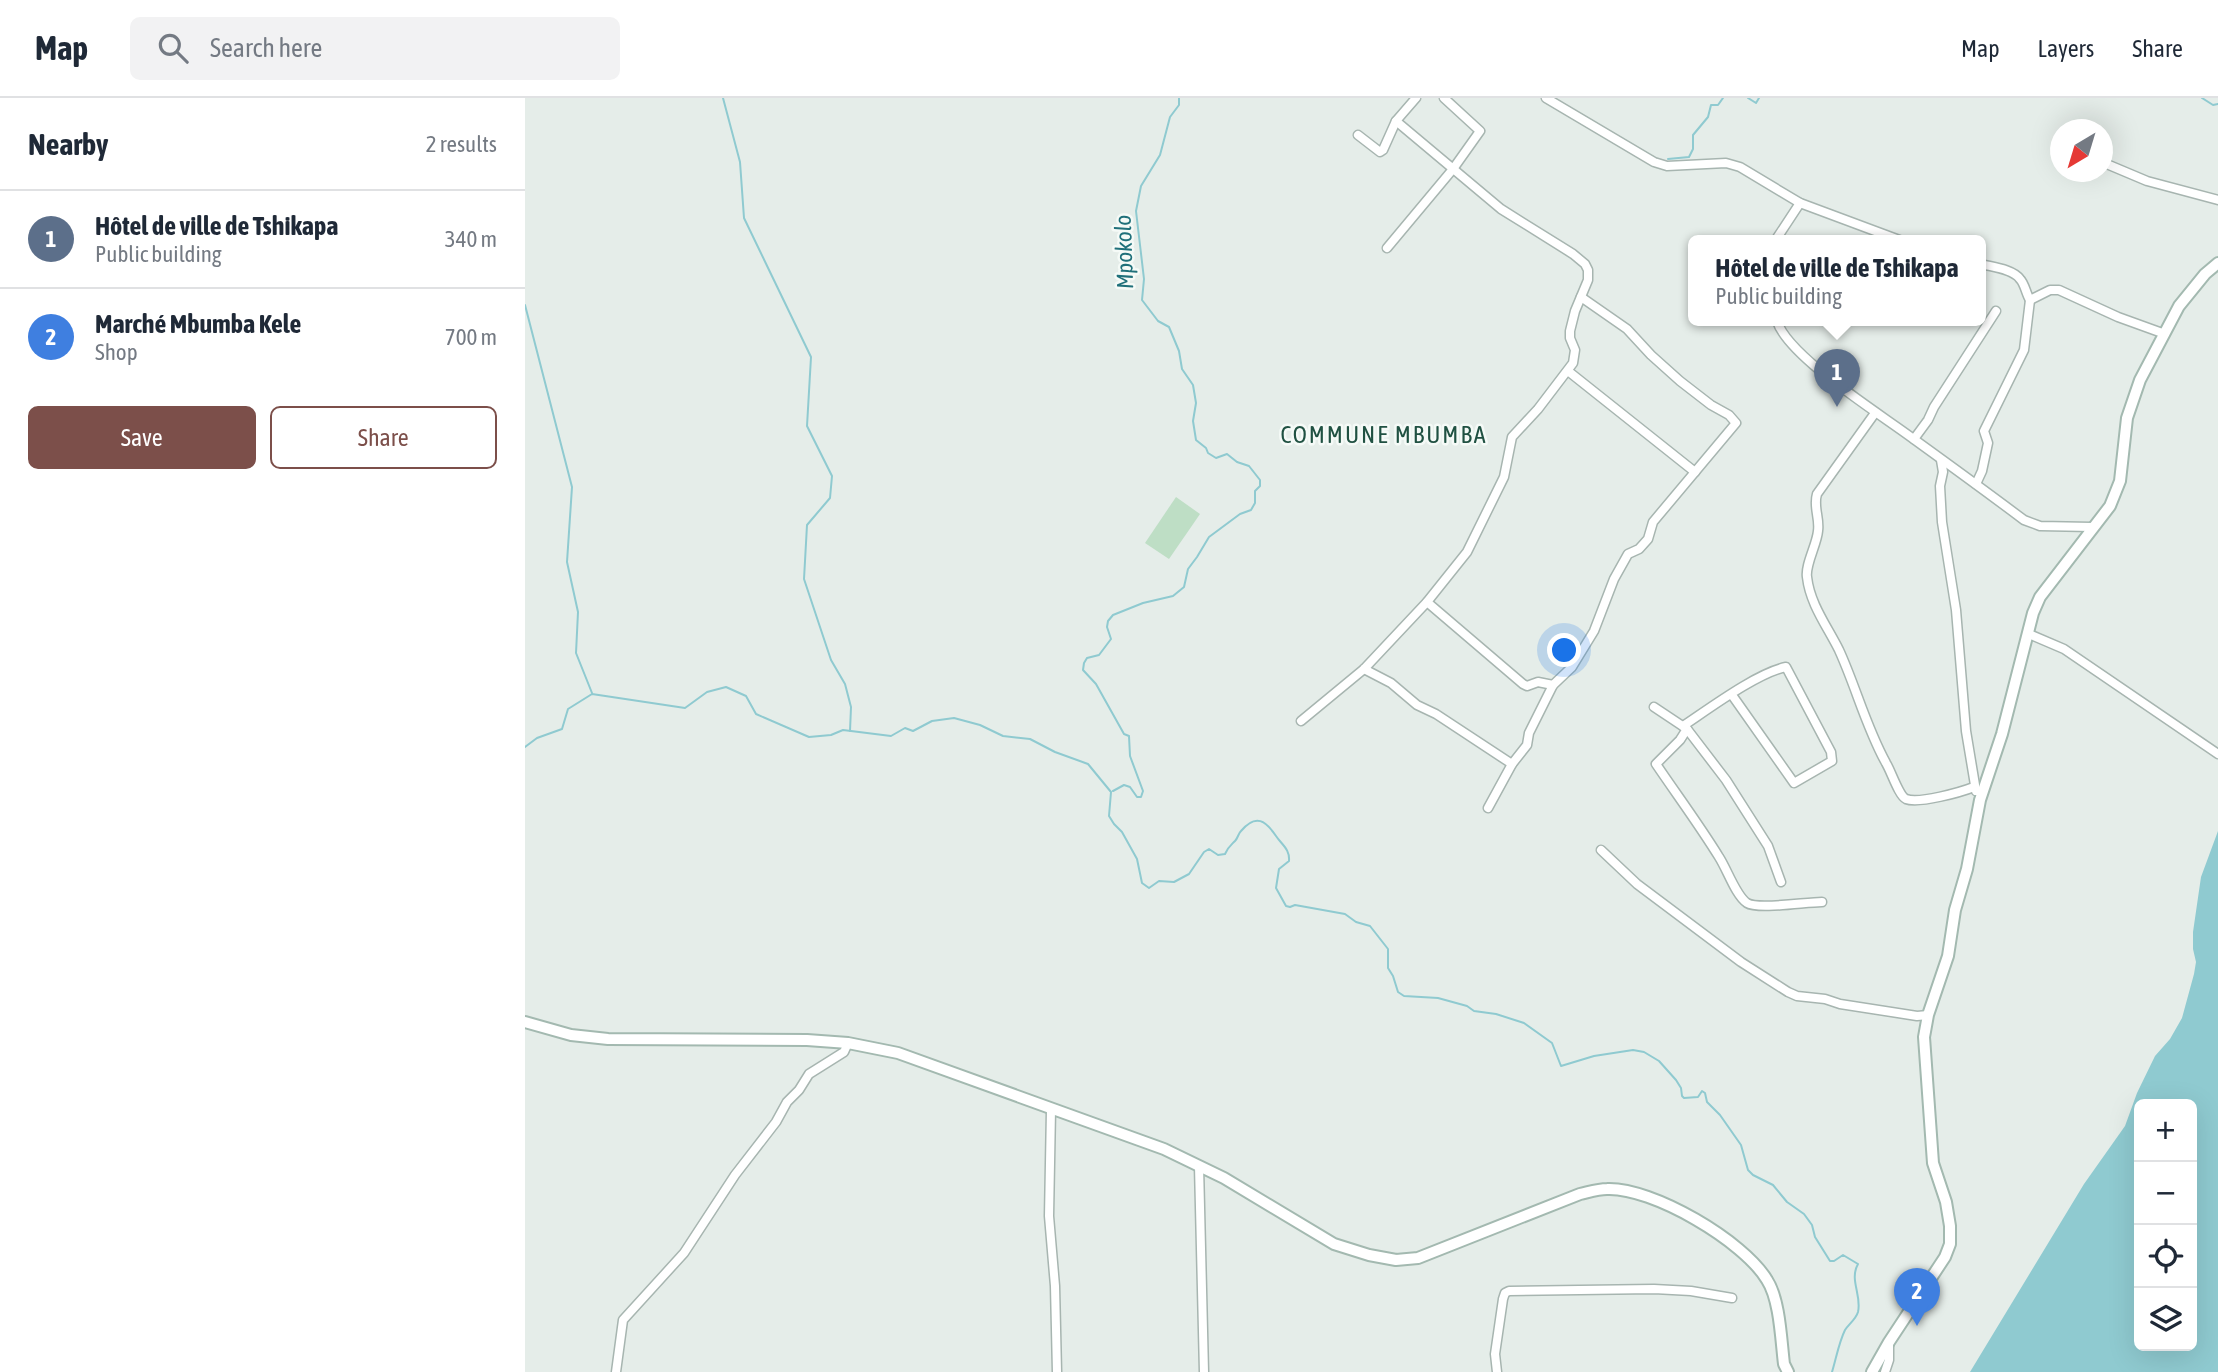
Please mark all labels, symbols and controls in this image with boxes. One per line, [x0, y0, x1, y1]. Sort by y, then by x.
search box [130, 17, 620, 80]
text: Map [35, 29, 88, 67]
icon: search [154, 29, 192, 67]
text: Search here [210, 33, 322, 63]
text: Map [1961, 35, 2000, 62]
text: Layers [2038, 35, 2094, 62]
text: Share [2132, 35, 2183, 62]
north arrow [2050, 119, 2113, 182]
text: Nearby [28, 127, 108, 161]
text: 2 results [426, 131, 497, 157]
text: Hôtel de ville de Tshikapa [95, 211, 338, 241]
water label: Mpokolo [1110, 214, 1138, 290]
text: 1 [46, 226, 56, 252]
text: 340 m [445, 226, 497, 252]
popup [1688, 235, 1986, 326]
text: Public building [95, 241, 222, 267]
text: Hôtel de ville de Tshikapa [1715, 253, 1959, 283]
text: Public building [1715, 283, 1842, 309]
text: Marché Mbumba Kele [95, 309, 301, 339]
text: 2 [46, 324, 56, 350]
text: 700 m [445, 324, 497, 350]
text: Shop [95, 339, 138, 365]
pin: 1 [1814, 349, 1860, 407]
button: Save [28, 406, 256, 469]
button: Share [270, 406, 497, 469]
district label: COMMUNE MBUMBA [1280, 421, 1488, 448]
your location [1547, 633, 1581, 667]
map controls [2134, 1099, 2197, 1351]
button: + [2134, 1099, 2197, 1162]
button: − [2134, 1162, 2197, 1225]
button: locate [2134, 1225, 2197, 1288]
pin: 2 [1894, 1268, 1940, 1326]
button: layers [2134, 1288, 2197, 1351]

